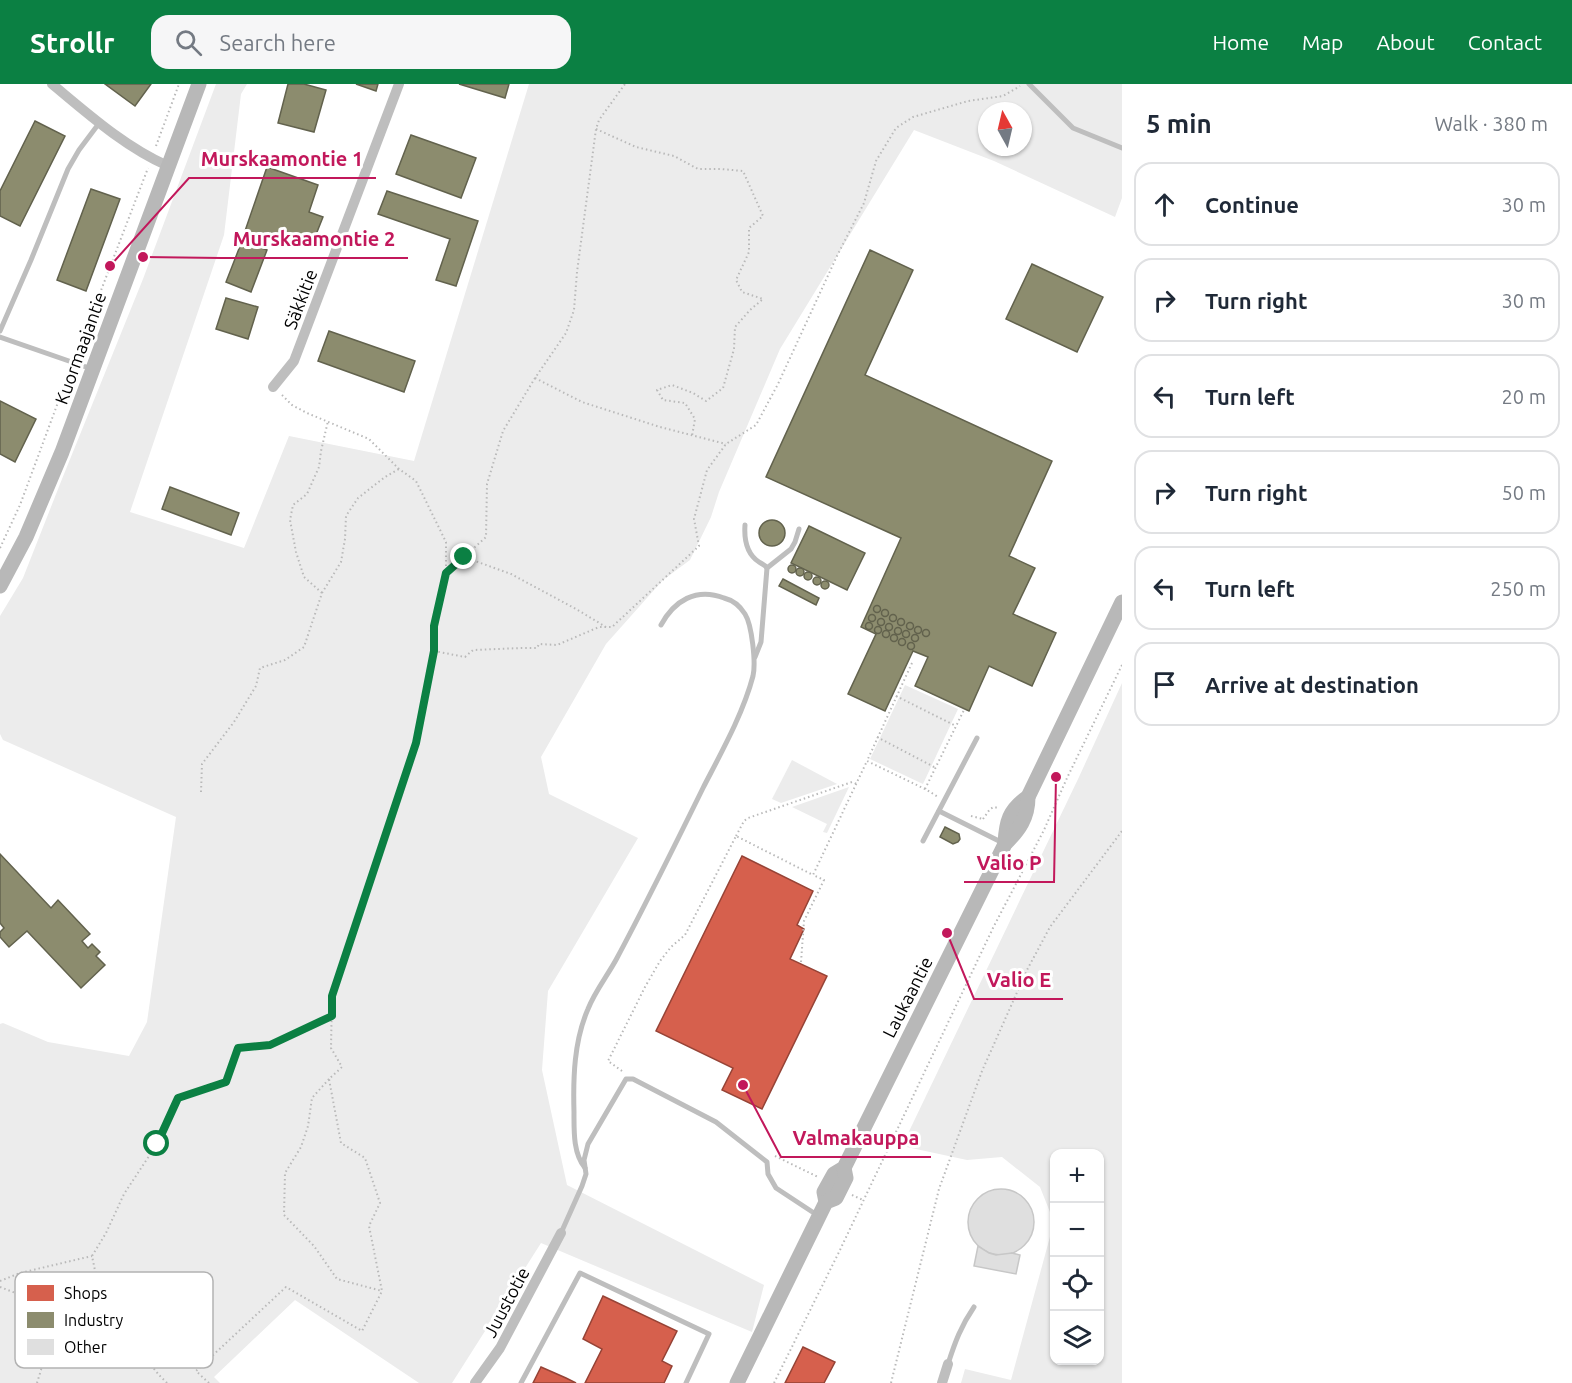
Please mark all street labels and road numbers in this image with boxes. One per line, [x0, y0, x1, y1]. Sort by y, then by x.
street label: Säkkitie [279, 266, 321, 332]
street label: Kuormaajantie [50, 289, 110, 407]
street label: Laukaantie [878, 953, 936, 1041]
street label: Juustotie [479, 1264, 533, 1340]

